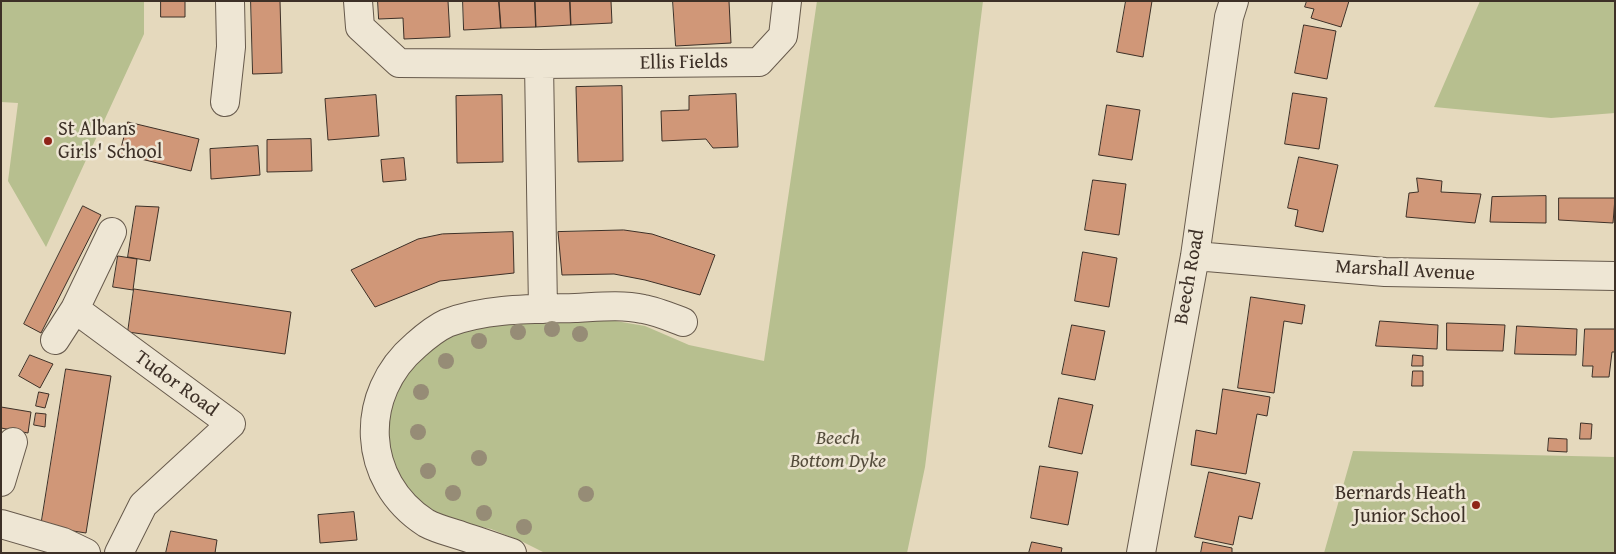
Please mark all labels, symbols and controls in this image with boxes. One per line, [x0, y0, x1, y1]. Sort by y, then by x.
street label: Ellis Fields [640, 50, 728, 76]
place label: St Albans Girls' School [58, 118, 162, 165]
marker: St Albans Girls' School [42, 135, 54, 147]
street label: Beech Road [1170, 228, 1210, 326]
street label: Marshall Avenue [1335, 255, 1475, 287]
street label: Tudor Road [130, 346, 222, 422]
park label: Beech Bottom Dyke [790, 427, 886, 474]
place label: Bernards Heath Junior School [1335, 482, 1466, 529]
marker: Bernards Heath Junior School [1470, 499, 1482, 511]

